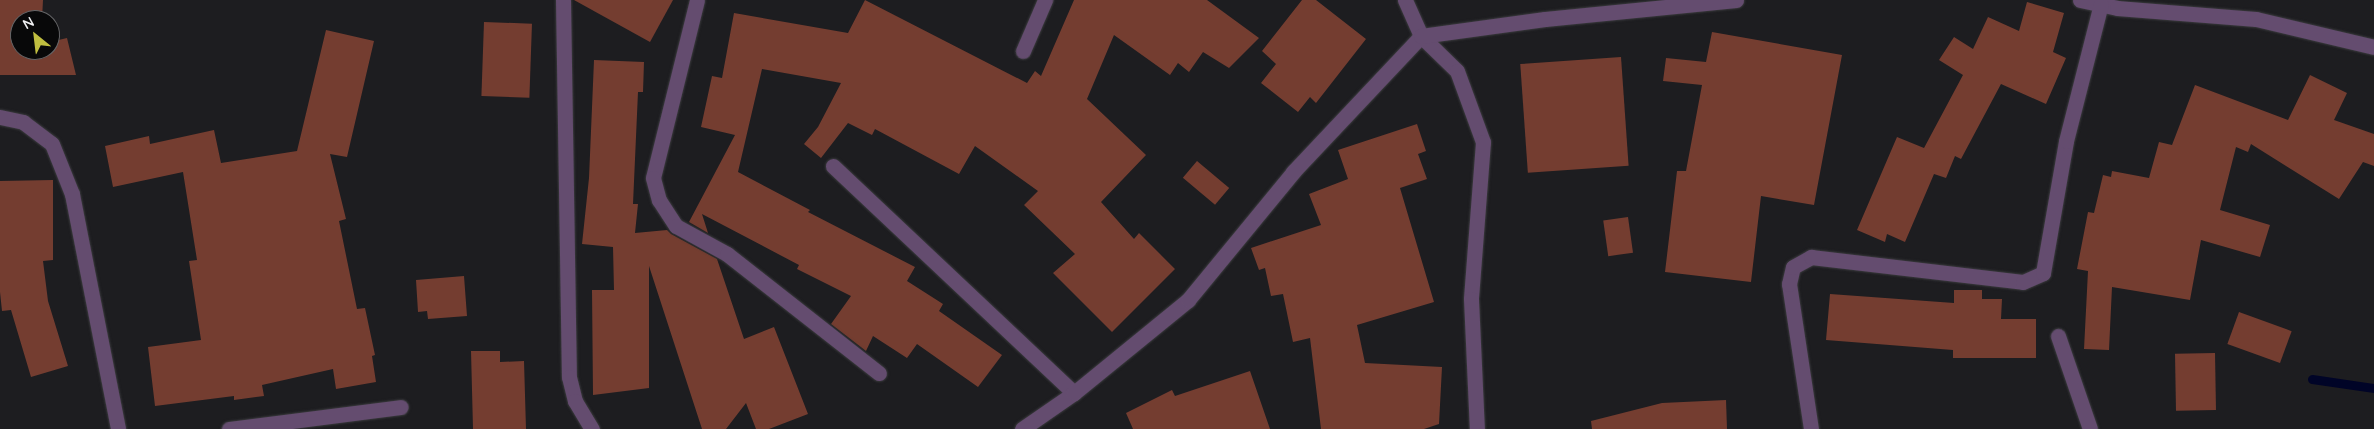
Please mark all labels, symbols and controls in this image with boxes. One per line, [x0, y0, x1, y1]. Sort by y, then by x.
north arrow [10, 10, 60, 60]
text: N [19, 12, 37, 33]

